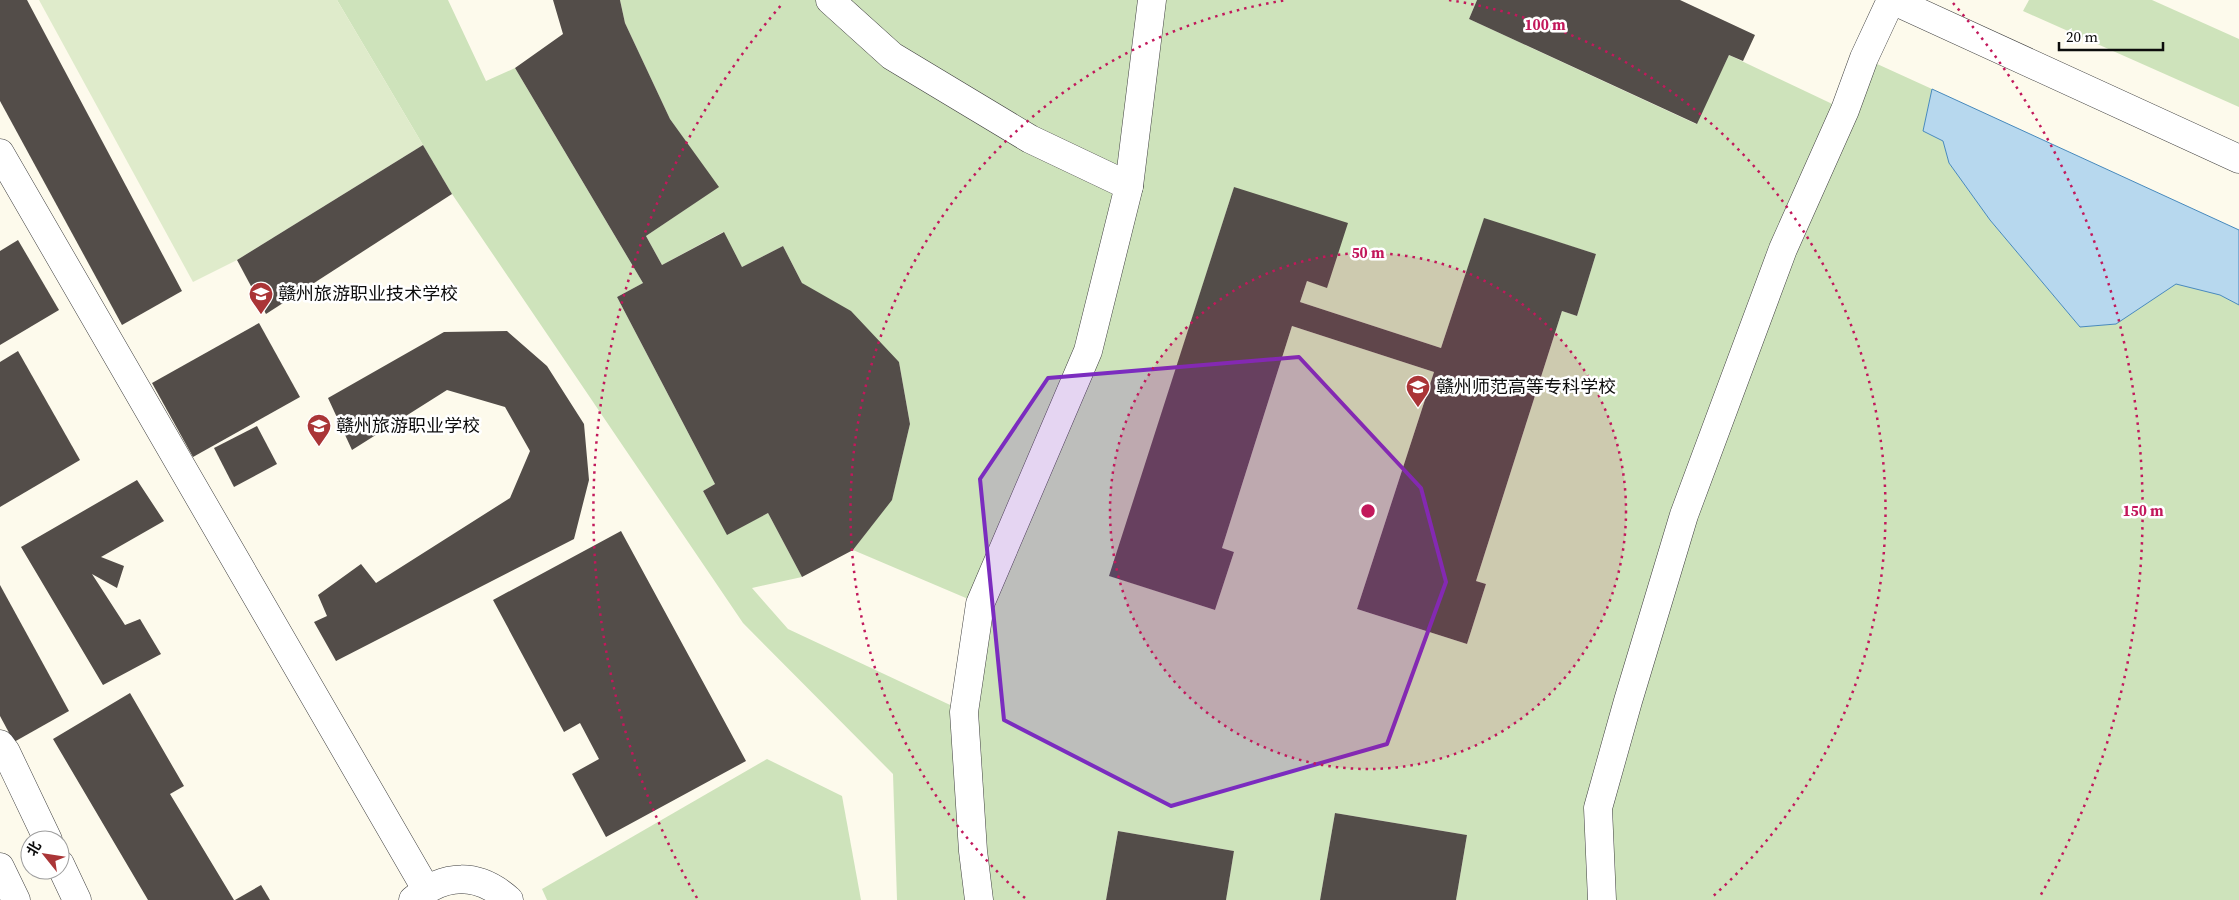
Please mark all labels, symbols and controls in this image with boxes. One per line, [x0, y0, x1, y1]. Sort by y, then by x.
text: 100 m [1524, 14, 1566, 35]
scale bar [2059, 20, 2163, 52]
text: 20 m [2066, 26, 2098, 47]
text: 50 m [1351, 242, 1385, 263]
school or university icon: 赣州旅游职业技术学校 [248, 281, 274, 315]
place label: 赣州旅游职业技术学校 [278, 281, 458, 306]
school or university icon: 赣州师范高等专科学校 [1405, 374, 1431, 408]
place label: 赣州师范高等专科学校 [1436, 374, 1616, 399]
school or university icon: 赣州旅游职业学校 [306, 413, 332, 447]
place label: 赣州旅游职业学校 [336, 413, 480, 438]
text: 150 m [2122, 500, 2164, 521]
centre of rings [1359, 502, 1377, 520]
north arrow [20, 830, 70, 880]
text: 北 [22, 837, 46, 860]

